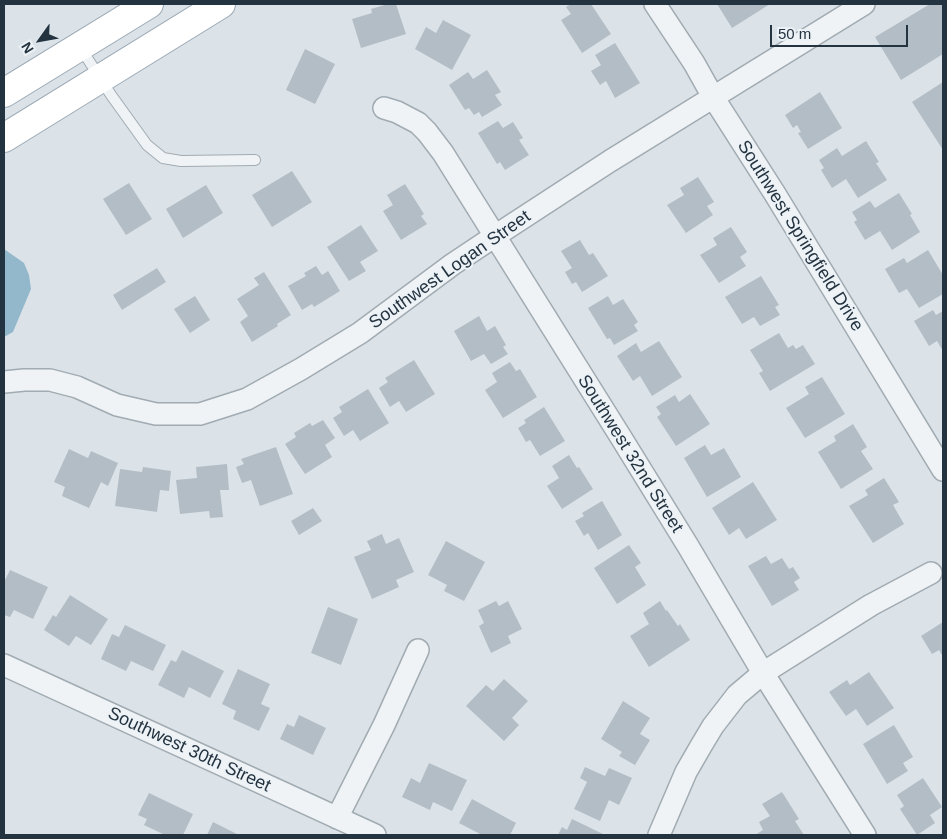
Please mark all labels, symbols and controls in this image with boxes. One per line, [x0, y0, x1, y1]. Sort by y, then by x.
north arrow [15, 15, 65, 65]
scale bar [772, 15, 910, 47]
text: 50 m [778, 25, 811, 42]
text: N [18, 39, 37, 56]
street label: Southwest Springfield Drive [732, 137, 868, 335]
street label: Southwest Logan Street [365, 206, 535, 334]
street label: Southwest 32nd Street [573, 371, 687, 537]
street label: Southwest 30th Street [104, 703, 274, 797]

